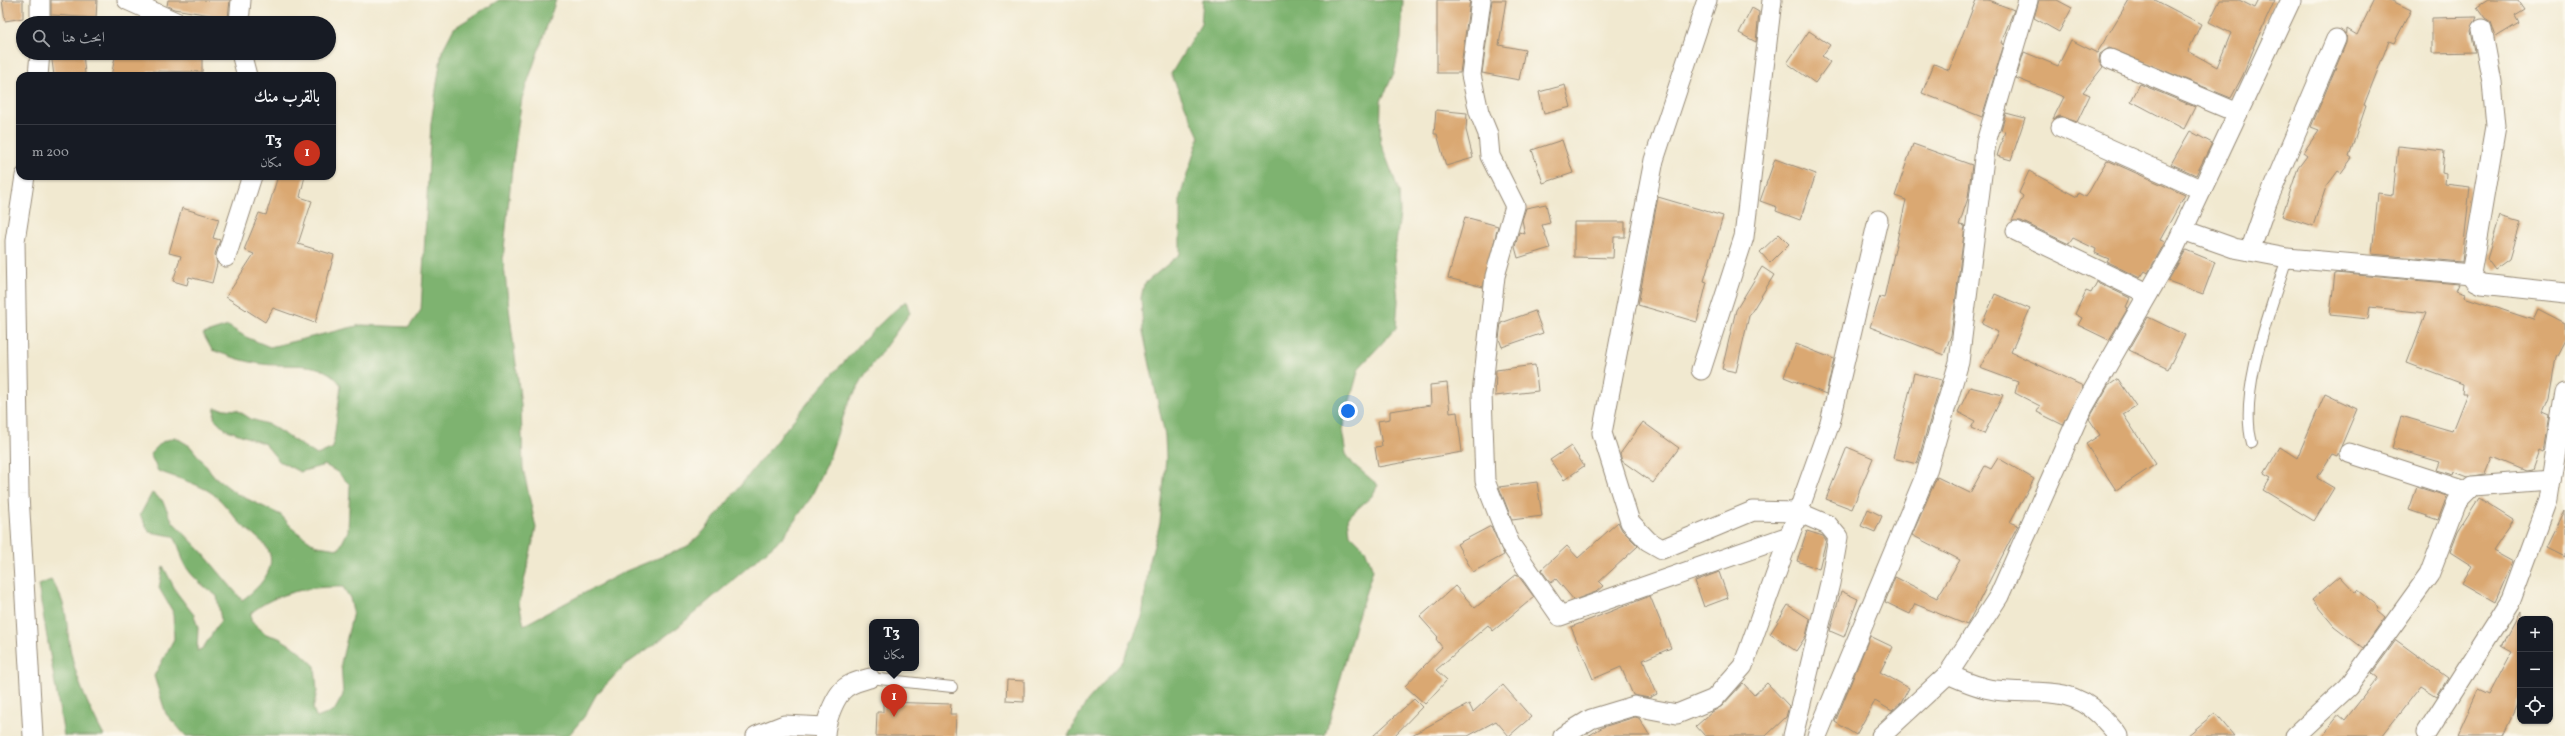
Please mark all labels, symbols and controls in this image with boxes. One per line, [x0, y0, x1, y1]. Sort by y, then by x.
search box [16, 16, 336, 60]
icon: search [30, 27, 52, 49]
text: ابحث هنا [62, 28, 105, 49]
text: بالقرب منك [254, 86, 320, 109]
text: T3 [265, 131, 282, 152]
text: 200 m [32, 144, 69, 162]
text: 1 [304, 144, 310, 162]
text: مكان [260, 155, 282, 173]
your location [1338, 401, 1358, 421]
map controls [2517, 616, 2553, 724]
button: + [2517, 616, 2553, 652]
popup [869, 619, 919, 671]
text: T3 [883, 623, 900, 644]
text: مكان [883, 647, 905, 665]
button: − [2517, 652, 2553, 688]
pin: 1 [881, 684, 907, 717]
button: locate [2517, 688, 2553, 724]

